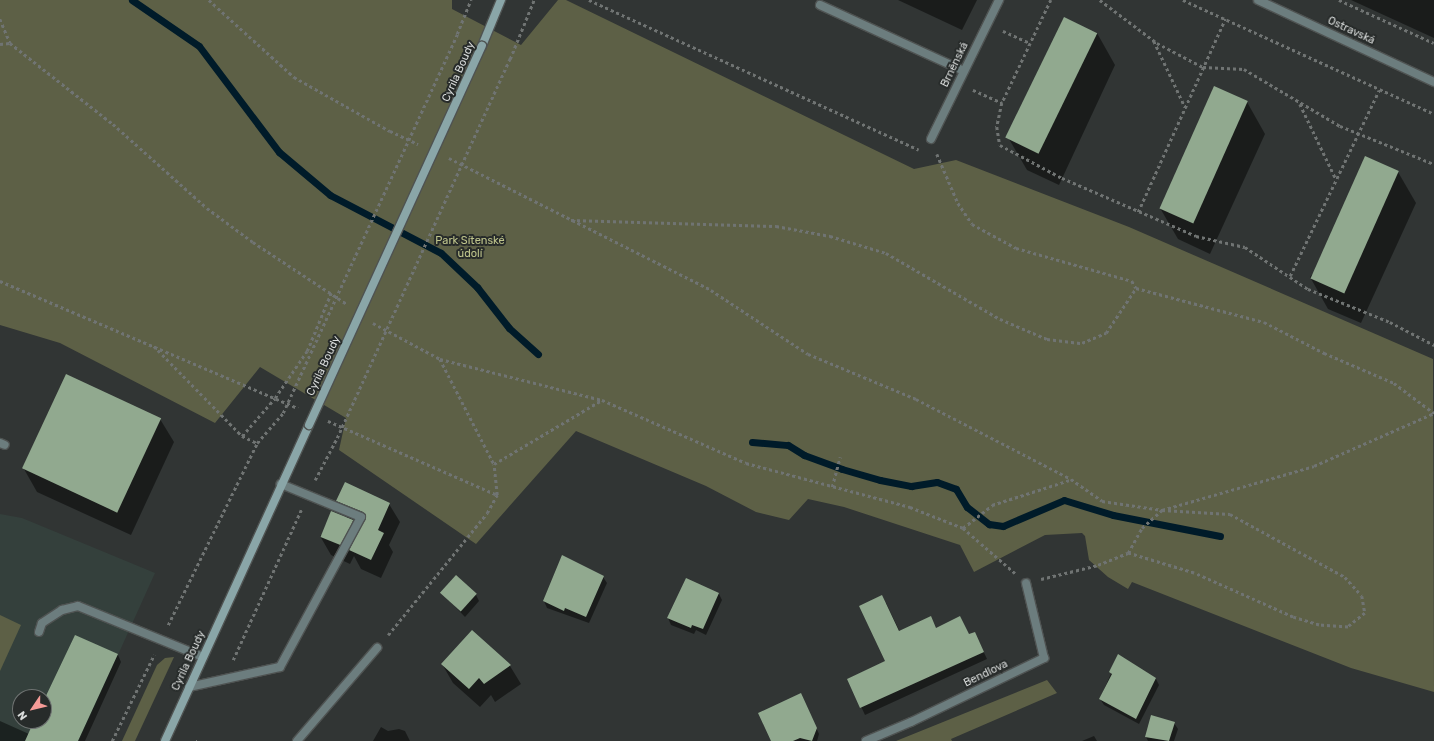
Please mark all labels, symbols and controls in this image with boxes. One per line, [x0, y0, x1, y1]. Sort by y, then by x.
street label: Ostravská [1325, 14, 1377, 48]
street label: Cyrila Boudy [440, 40, 478, 104]
street label: Brněnská [938, 40, 972, 90]
park label: Park Sítenské údolí [435, 235, 505, 261]
street label: Cyrila Boudy [304, 334, 344, 398]
street label: Cyrila Boudy [169, 629, 209, 693]
street label: Bendlova [962, 658, 1010, 690]
north arrow [12, 689, 52, 729]
text: N [15, 709, 30, 723]

